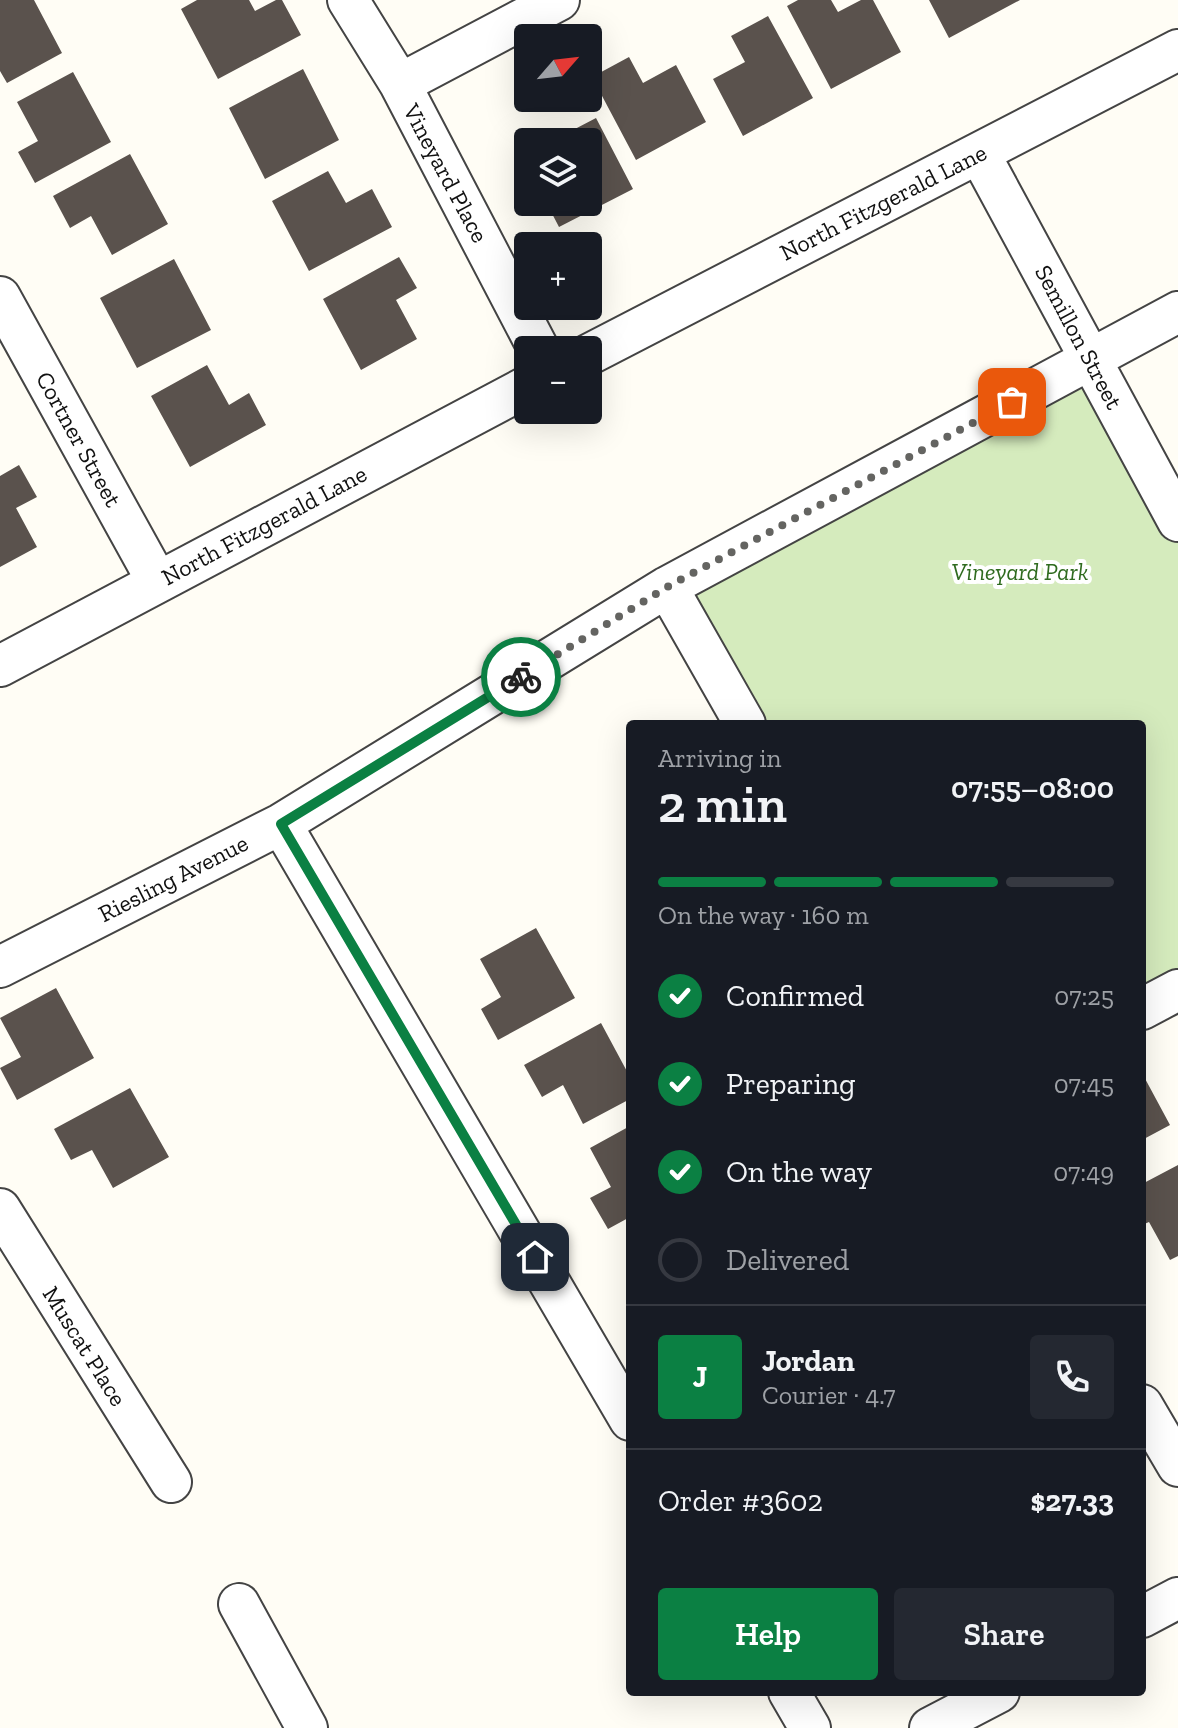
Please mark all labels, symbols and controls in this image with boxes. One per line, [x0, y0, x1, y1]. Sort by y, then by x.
north arrow [514, 24, 602, 112]
map controls [514, 24, 602, 424]
street label: Vineyard Place [397, 98, 495, 247]
button: layers [514, 128, 602, 216]
street label: North Fitzgerald Lane [775, 137, 991, 267]
button: + [514, 232, 602, 320]
street label: Semillon Street [1029, 260, 1129, 414]
button: − [514, 336, 602, 424]
street label: Cortner Street [30, 366, 128, 512]
pin [978, 368, 1046, 436]
icon: bag [990, 380, 1034, 424]
street label: North Fitzgerald Lane [156, 459, 372, 591]
park label: Vineyard Park [952, 557, 1089, 586]
courier [481, 637, 561, 717]
icon: bike [499, 655, 543, 699]
text: Arriving in [658, 742, 781, 774]
text: 07:55–08:00 [951, 770, 1114, 806]
text: 2 min [658, 773, 787, 835]
street label: Riesling Avenue [93, 828, 253, 928]
text: On the way · 160 m [658, 899, 869, 931]
icon: check [658, 974, 702, 1018]
text: Confirmed [726, 978, 864, 1014]
text: 07:25 [1054, 980, 1114, 1012]
icon: check [658, 1062, 702, 1106]
text: Preparing [726, 1066, 856, 1102]
text: 07:45 [1054, 1068, 1114, 1100]
icon: check [658, 1150, 702, 1194]
text: On the way [726, 1154, 872, 1190]
text: 07:49 [1053, 1156, 1114, 1188]
pin [501, 1223, 569, 1291]
icon: home [513, 1235, 557, 1279]
text: Delivered [726, 1242, 849, 1278]
street label: Muscat Place [37, 1281, 133, 1411]
button: phone [1030, 1335, 1114, 1419]
text: Jordan [762, 1343, 855, 1379]
text: J [693, 1359, 707, 1395]
text: Courier · 4.7 [762, 1379, 896, 1411]
text: Order #3602 [658, 1483, 823, 1519]
text: $27.33 [1031, 1483, 1114, 1519]
button: Help [658, 1588, 878, 1680]
button: Share [894, 1588, 1114, 1680]

